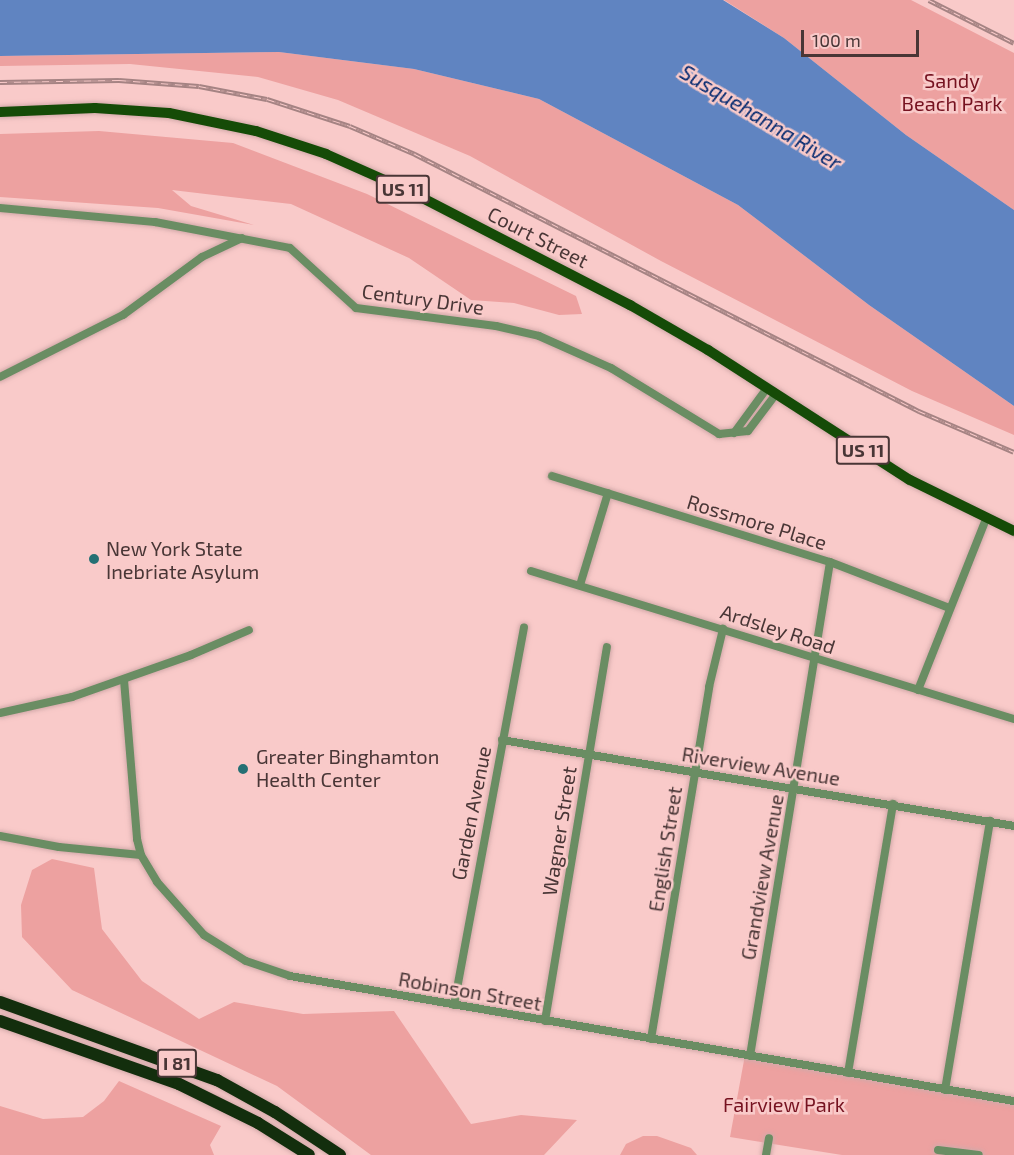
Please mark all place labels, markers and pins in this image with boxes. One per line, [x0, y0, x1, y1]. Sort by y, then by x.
place label: New York State Inebriate Asylum [106, 536, 260, 583]
marker: New York State Inebriate Asylum [87, 552, 101, 566]
place label: Greater Binghamton Health Center [256, 745, 440, 792]
marker: Greater Binghamton Health Center [234, 760, 252, 778]

